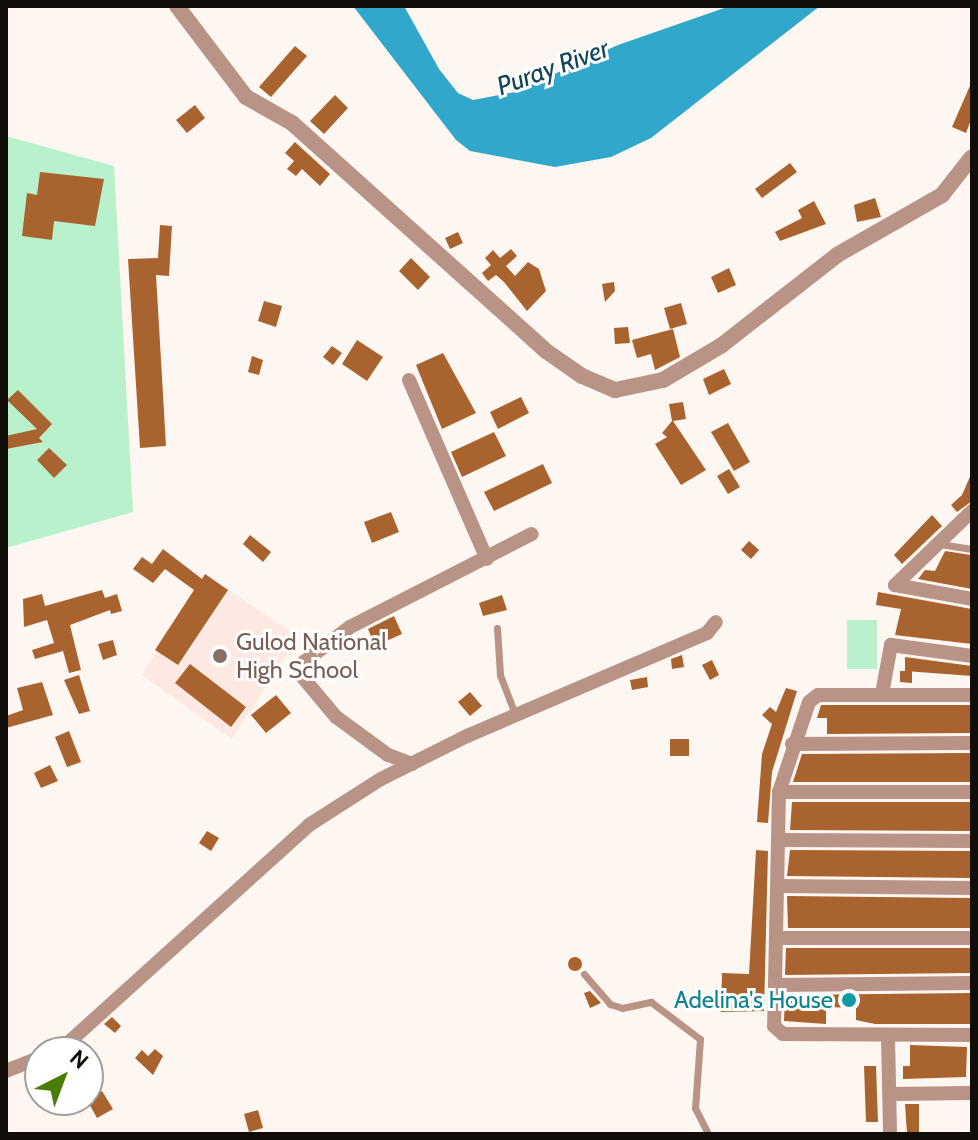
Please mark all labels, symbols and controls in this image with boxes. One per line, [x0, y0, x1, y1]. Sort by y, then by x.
water label: Puray River [493, 33, 613, 103]
place label: Gulod National High School [236, 628, 387, 684]
marker: Gulod National High School [211, 647, 229, 665]
place label: Adelina's House [674, 986, 833, 1014]
marker: Adelina's House [840, 991, 858, 1009]
north arrow [24, 1036, 104, 1116]
text: N [64, 1044, 94, 1075]

